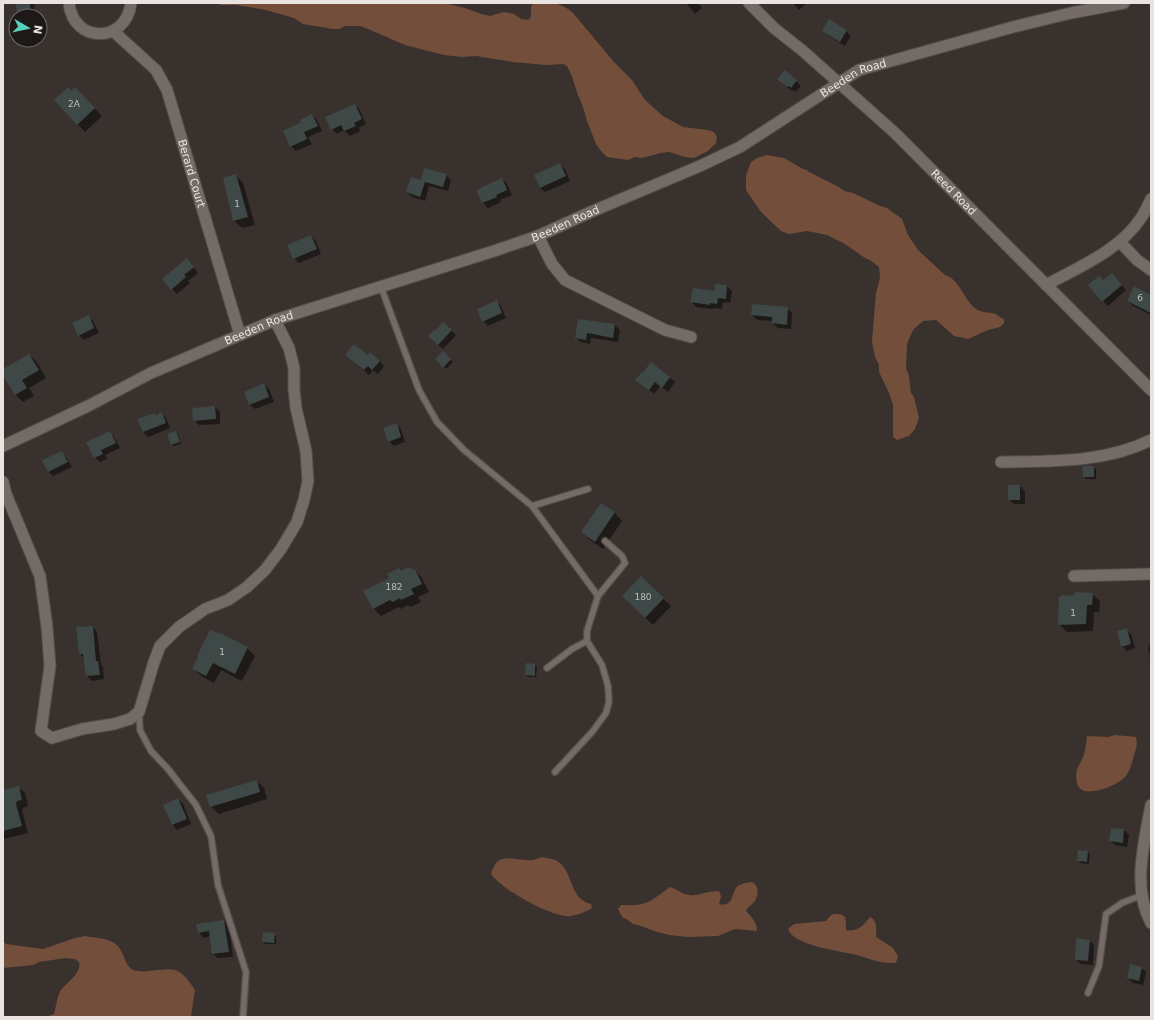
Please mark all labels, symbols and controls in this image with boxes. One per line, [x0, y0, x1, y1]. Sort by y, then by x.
north arrow [8, 8, 48, 48]
text: N [30, 24, 45, 35]
street label: Beeden Road [818, 56, 888, 100]
house number: 2A [68, 99, 81, 109]
street label: Berard Court [176, 138, 208, 210]
street label: Reed Road [928, 167, 979, 218]
house number: 1 [234, 199, 240, 209]
street label: Beeden Road [530, 203, 601, 244]
house number: 6 [1137, 293, 1143, 303]
street label: Beeden Road [222, 308, 295, 347]
house number: 182 [385, 582, 403, 592]
house number: 180 [634, 592, 652, 602]
house number: 1 [1070, 608, 1076, 618]
house number: 1 [219, 647, 225, 657]

